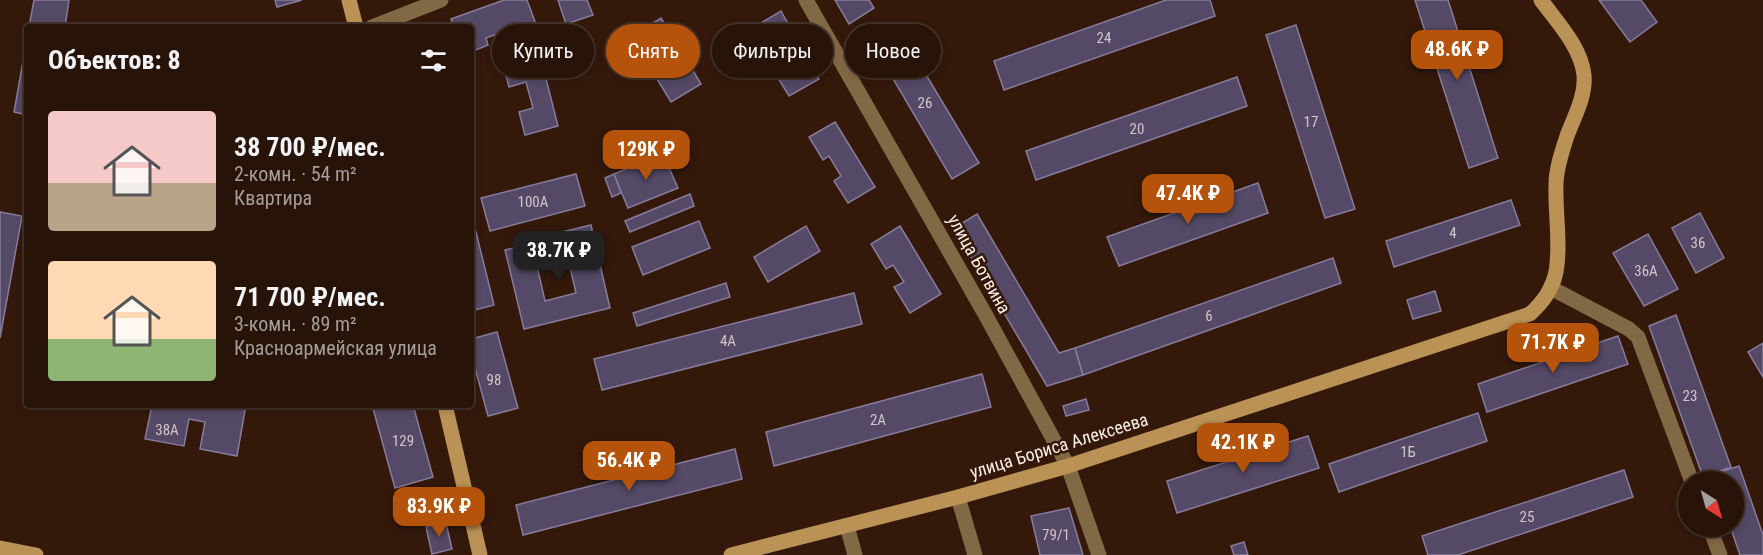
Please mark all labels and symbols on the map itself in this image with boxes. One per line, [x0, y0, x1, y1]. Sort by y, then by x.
house number: 24 [1097, 29, 1111, 47]
pin: 48.6K ₽ [1402, 30, 1512, 81]
house number: 26 [918, 94, 932, 112]
house number: 17 [1304, 113, 1318, 131]
house number: 20 [1130, 120, 1144, 138]
pin: 129K ₽ [597, 130, 695, 181]
pin: 47.4K ₽ [1133, 174, 1243, 225]
house number: 100А [518, 193, 549, 211]
street label: улица Ботвина [944, 211, 1015, 317]
house number: 4 [1449, 224, 1457, 242]
pin: 38.7K ₽ [504, 231, 614, 282]
house number: 36 [1691, 234, 1705, 252]
house number: 36А [1634, 262, 1658, 280]
house number: 6 [1205, 307, 1213, 325]
pin: 71.7K ₽ [1498, 323, 1608, 374]
house number: 4А [720, 332, 736, 350]
house number: 98 [487, 371, 501, 389]
house number: 23 [1683, 387, 1697, 405]
street label: улица Бориса Алексеева [967, 408, 1151, 483]
house number: 2А [870, 411, 886, 429]
house number: 38А [155, 421, 179, 439]
pin: 42.1K ₽ [1188, 423, 1298, 474]
house number: 129 [392, 432, 414, 450]
pin: 56.4K ₽ [574, 441, 684, 492]
house number: 1Б [1400, 443, 1416, 461]
north arrow [1678, 471, 1744, 537]
pin: 83.9K ₽ [384, 487, 494, 538]
house number: 25 [1520, 508, 1534, 526]
house number: 79/1 [1042, 526, 1070, 544]

